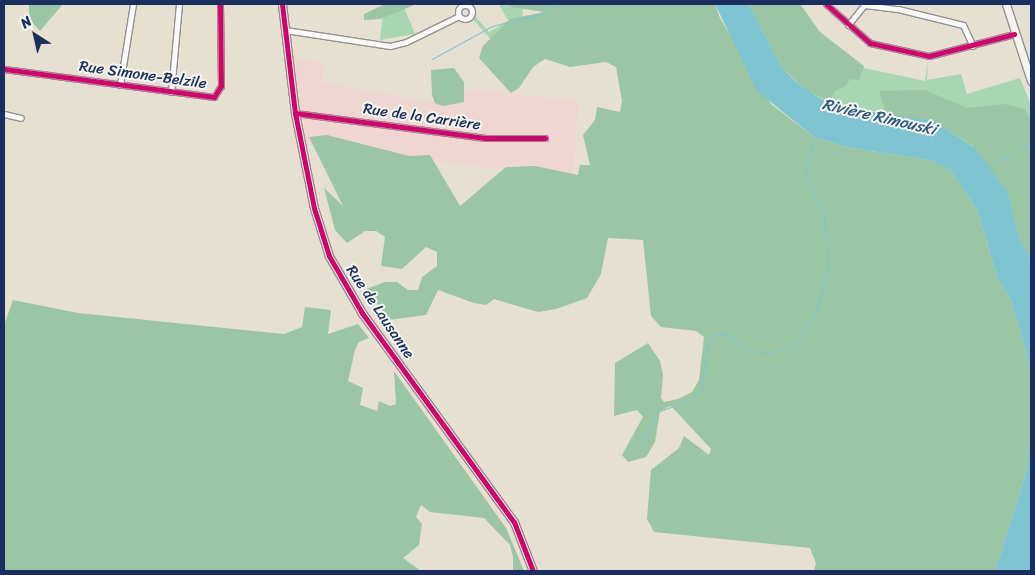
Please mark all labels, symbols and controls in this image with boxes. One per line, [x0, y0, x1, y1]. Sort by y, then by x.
text: N [15, 9, 37, 35]
north arrow [10, 10, 60, 60]
street label: Rue Simone-Belzile [78, 57, 208, 93]
water label: Rivière Rimouski [820, 95, 938, 139]
street label: Rue de la Carrière [362, 100, 482, 134]
street label: Rue de Lausanne [342, 262, 418, 362]

